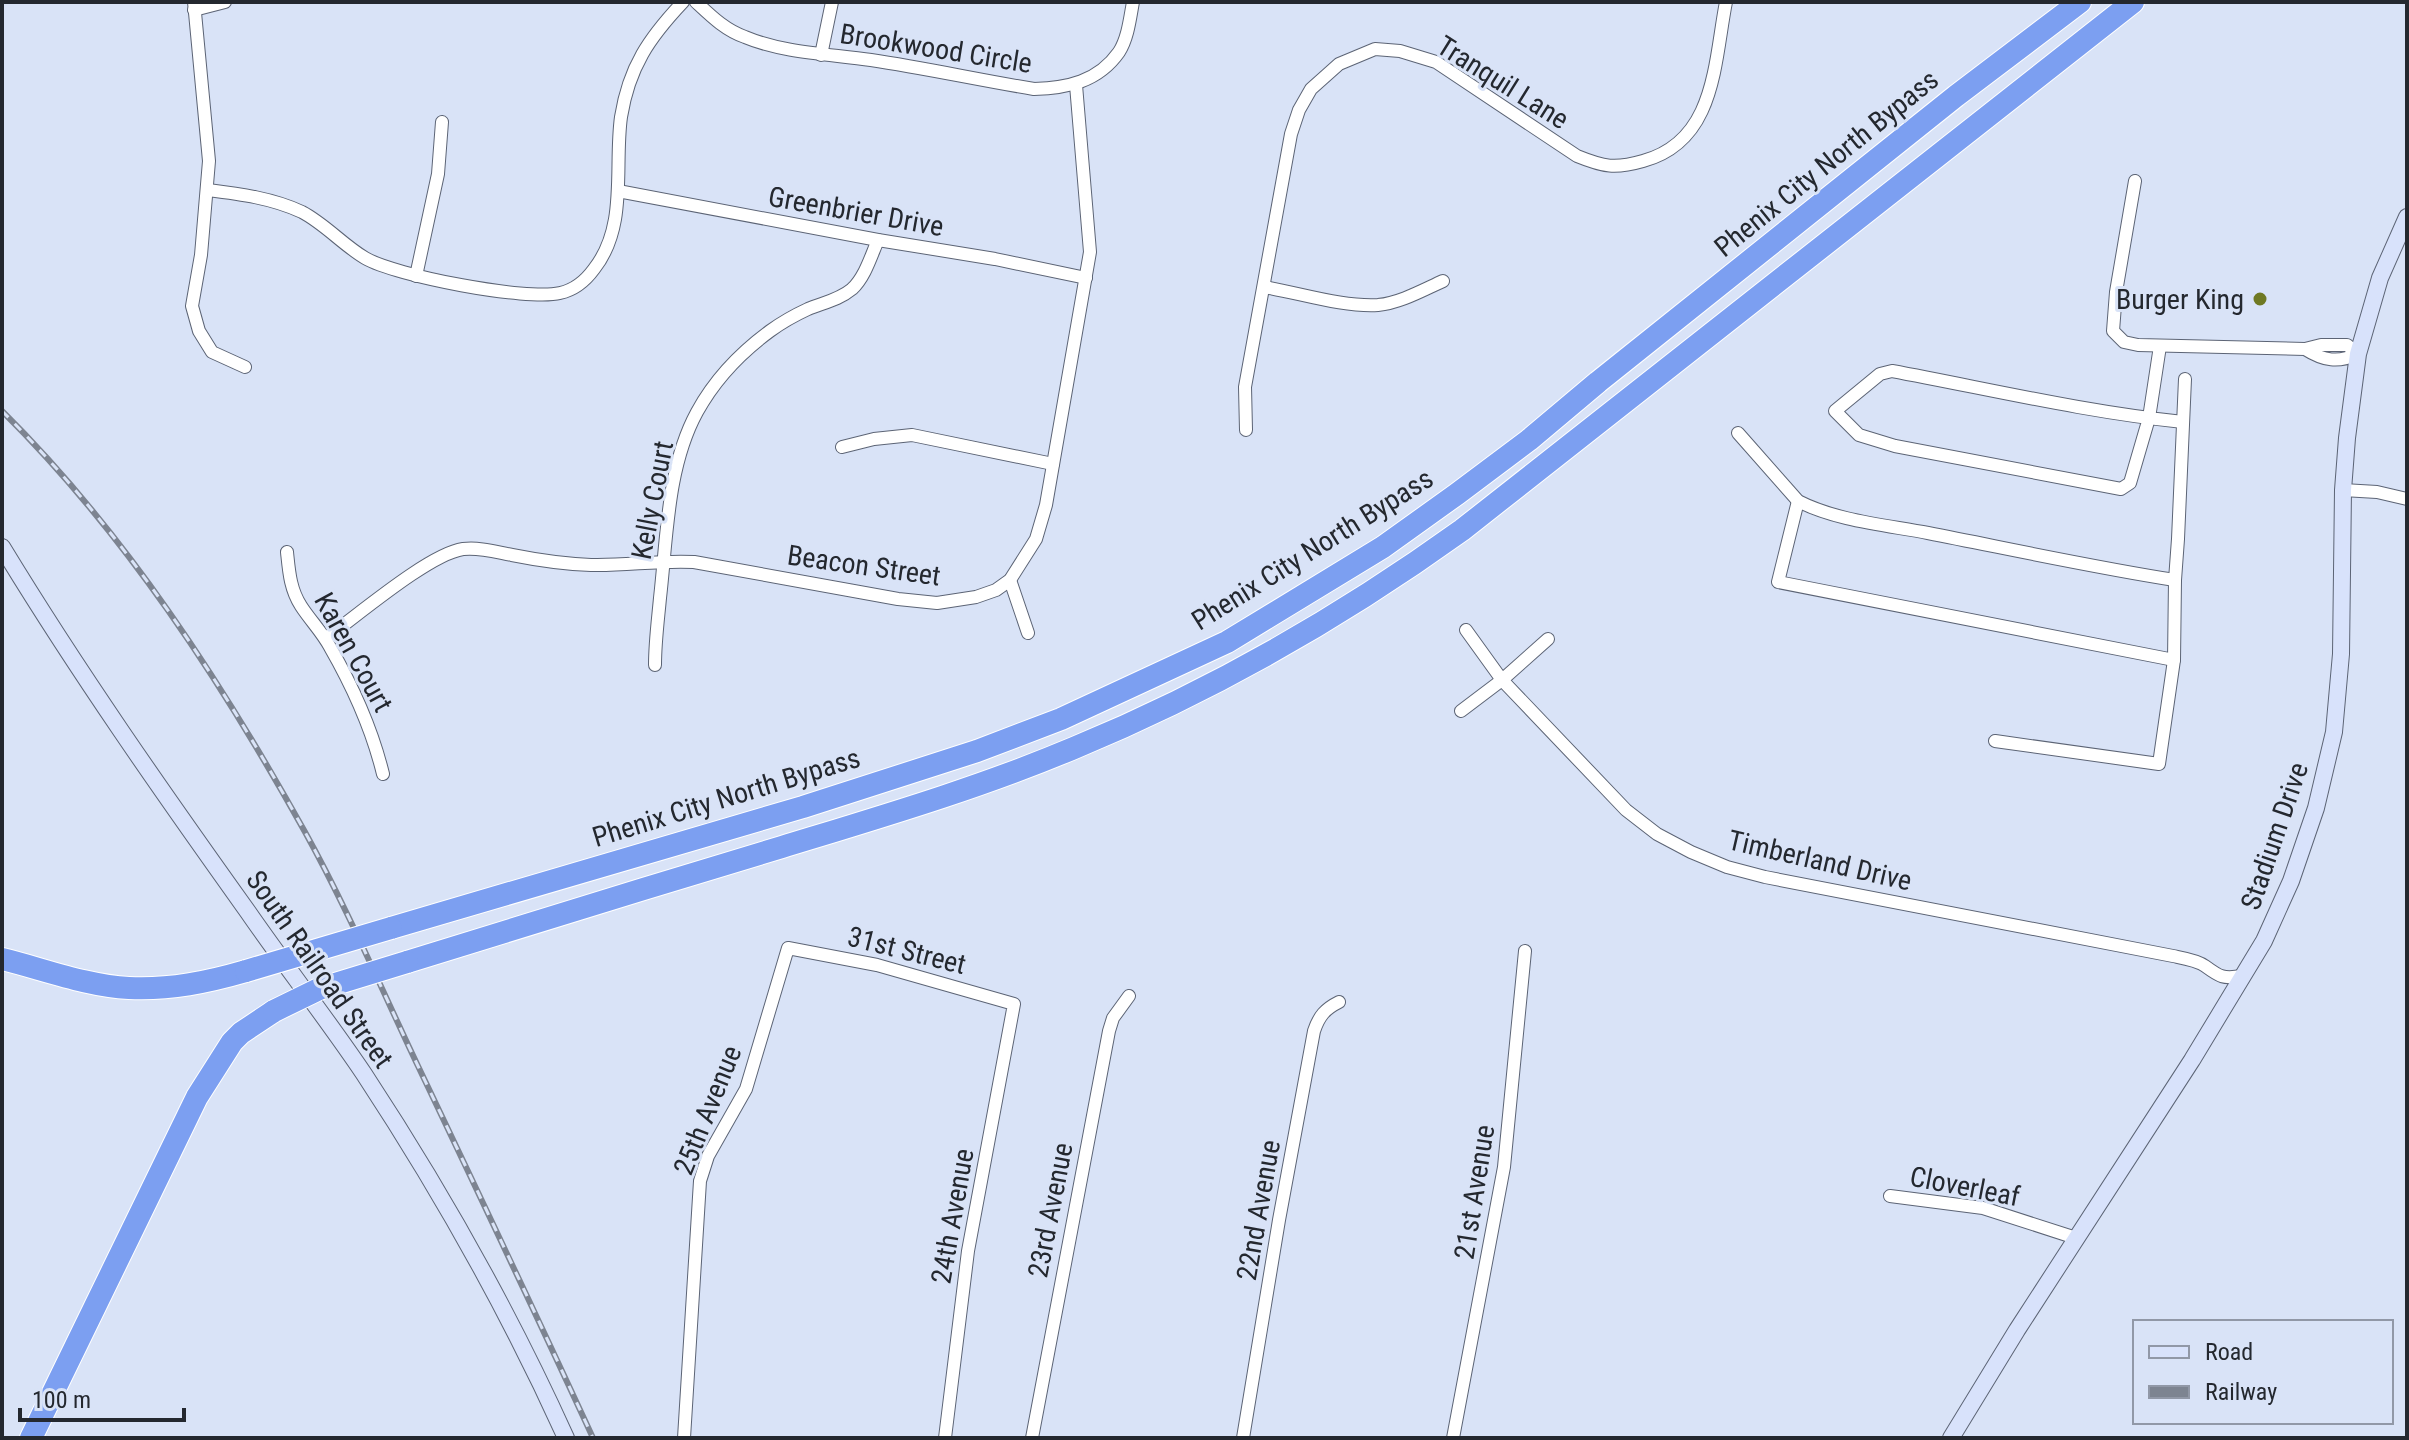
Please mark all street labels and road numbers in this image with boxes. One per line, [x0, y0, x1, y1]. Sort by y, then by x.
street label: Brookwood Circle [838, 17, 1034, 80]
street label: Tranquil Lane [1431, 29, 1575, 136]
street label: Phenix City North Bypass [1708, 63, 1945, 264]
street label: Greenbrier Drive [766, 180, 946, 243]
street label: Kelly Court [625, 438, 680, 562]
street label: Phenix City North Bypass [1186, 462, 1439, 637]
street label: Beacon Street [785, 538, 943, 593]
street label: Karen Court [307, 587, 400, 718]
street label: Phenix City North Bypass [588, 741, 864, 854]
street label: Stadium Drive [2234, 758, 2315, 914]
street label: Timberland Drive [1725, 823, 1915, 898]
street label: South Railroad Street [239, 864, 400, 1074]
street label: 31st Street [844, 920, 969, 981]
street label: 25th Avenue [667, 1041, 748, 1180]
street label: 21st Avenue [1448, 1122, 1501, 1262]
street label: 22nd Avenue [1230, 1137, 1287, 1283]
street label: 23rd Avenue [1021, 1140, 1080, 1280]
street label: 24th Avenue [924, 1146, 981, 1286]
street label: Cloverleaf [1907, 1160, 2023, 1213]

